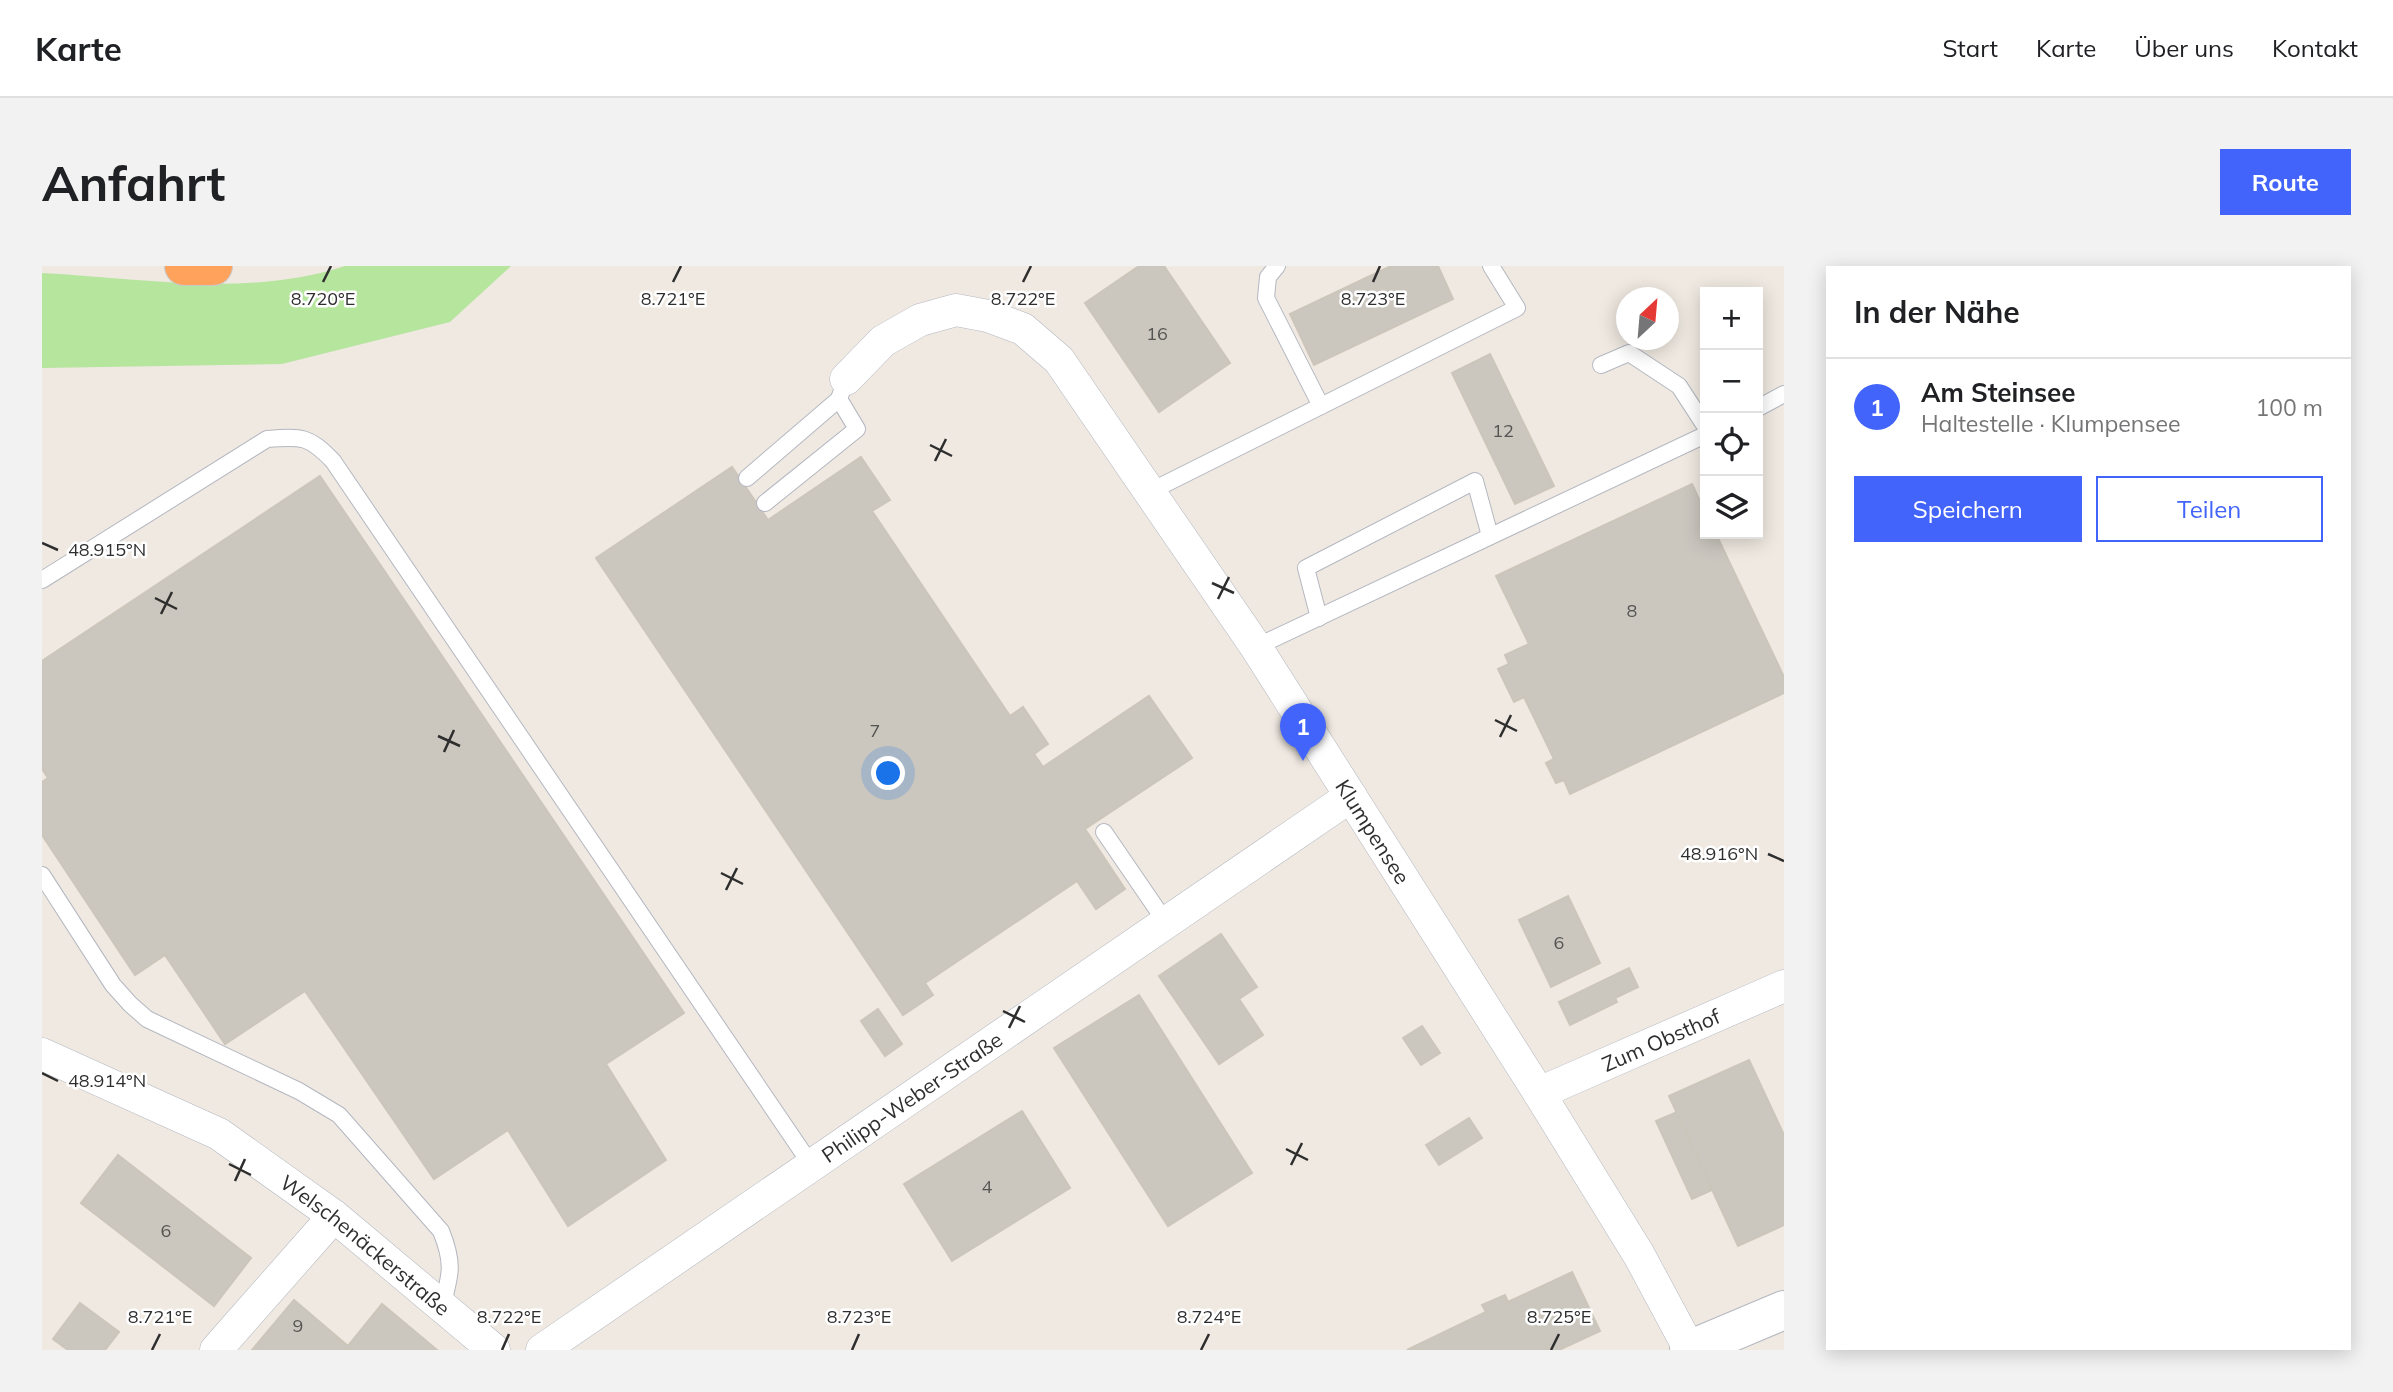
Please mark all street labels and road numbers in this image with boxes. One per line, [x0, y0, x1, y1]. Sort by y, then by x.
street label: Klumpensee [1330, 775, 1416, 889]
street label: Zum Obsthof [1598, 1002, 1725, 1077]
street label: Philipp-Weber-Straße [816, 1026, 1007, 1168]
street label: Welschenäckerstraße [275, 1169, 456, 1321]

